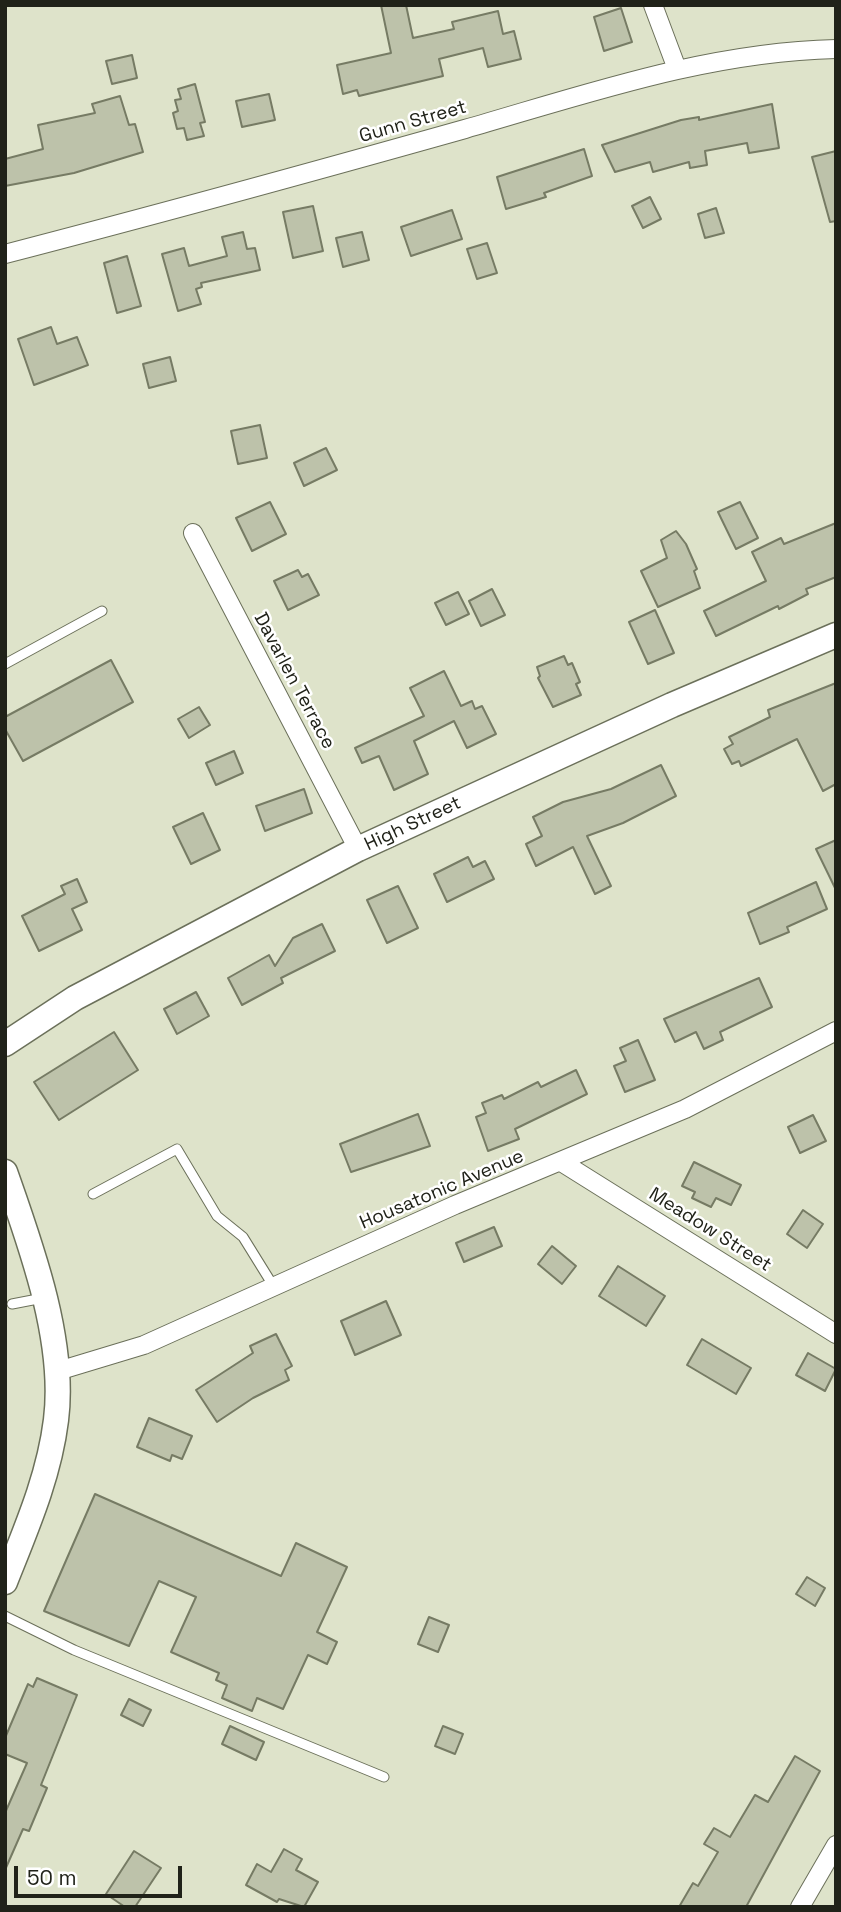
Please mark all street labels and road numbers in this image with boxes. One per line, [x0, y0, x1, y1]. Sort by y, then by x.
street label: Gunn Street [357, 96, 469, 148]
street label: Davarlen Terrace [248, 609, 340, 753]
street label: High Street [361, 792, 465, 856]
street label: Housatonic Avenue [357, 1145, 527, 1235]
street label: Meadow Street [644, 1183, 776, 1277]

